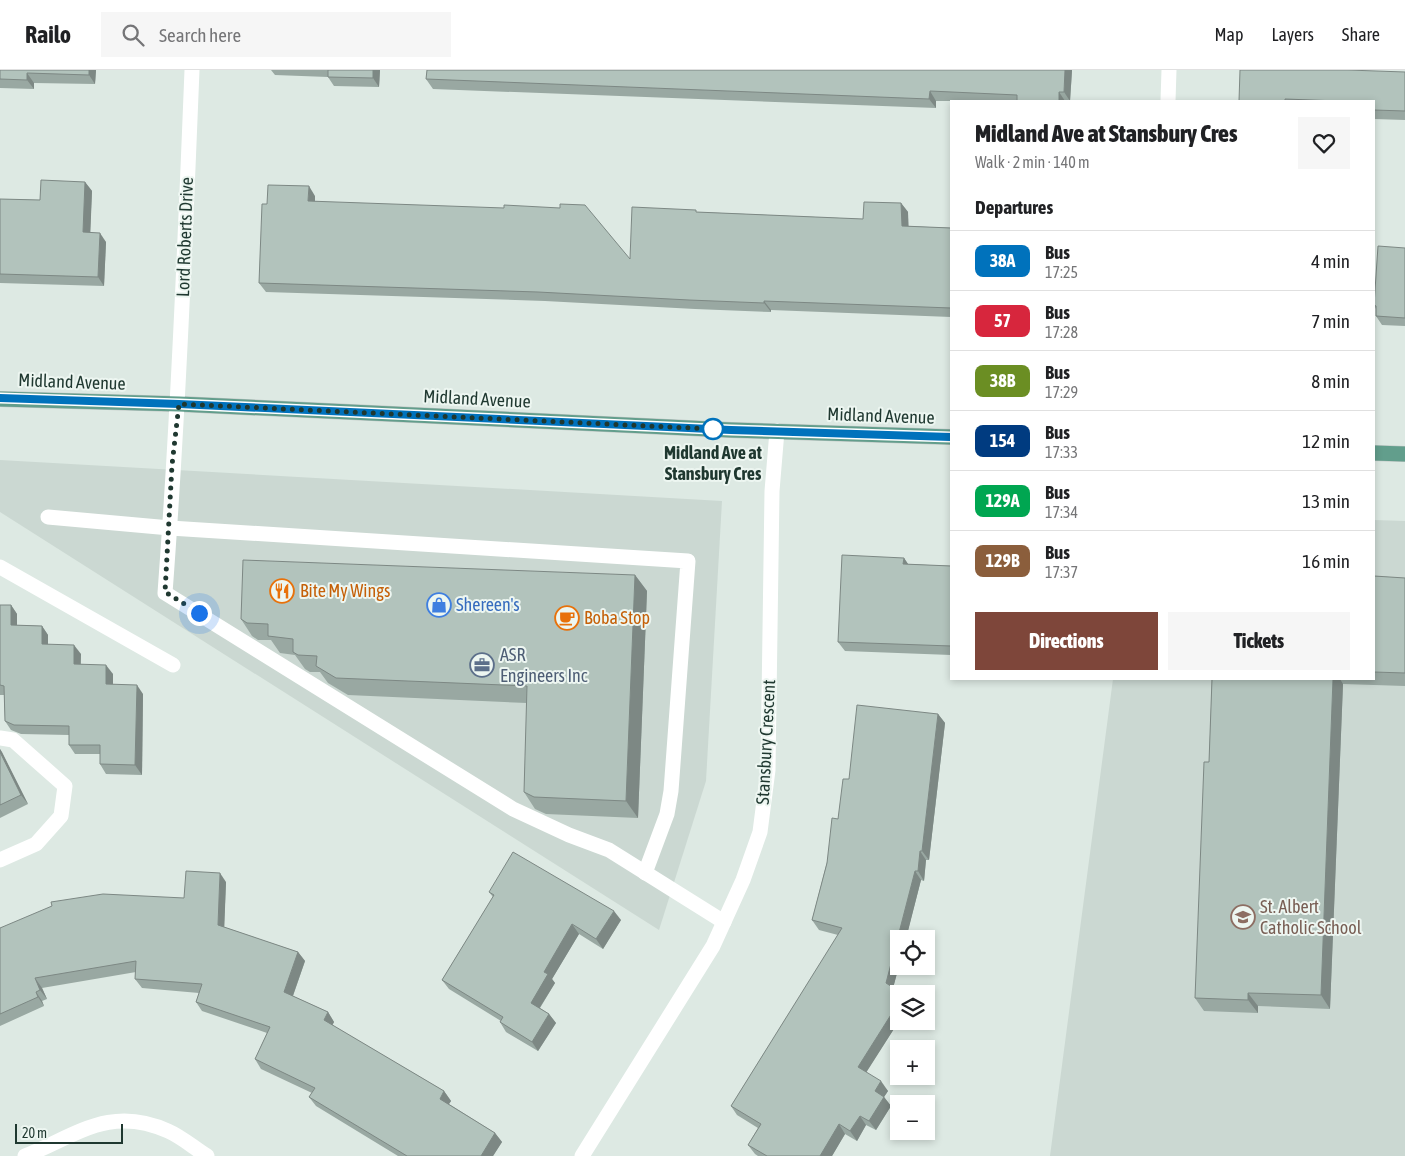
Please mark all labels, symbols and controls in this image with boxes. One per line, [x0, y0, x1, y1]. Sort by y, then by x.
search box [101, 12, 451, 57]
text: Railo [25, 21, 71, 48]
icon: search [119, 21, 147, 49]
text: Search here [159, 24, 241, 46]
text: Map [1214, 24, 1243, 45]
text: Layers [1271, 24, 1314, 45]
text: Share [1342, 24, 1380, 45]
button: heart [1298, 117, 1350, 169]
text: Midland Ave at Stansbury Cres [975, 120, 1238, 147]
text: Walk · 2 min · 140 m [975, 153, 1089, 171]
street label: Lord Roberts Drive [172, 177, 197, 297]
text: Departures [975, 196, 1053, 218]
text: Bus [1045, 241, 1070, 263]
text: 38A [990, 250, 1015, 271]
text: 4 min [1311, 250, 1350, 272]
text: 17:25 [1045, 263, 1078, 281]
text: Bus [1045, 301, 1070, 323]
text: 57 [994, 310, 1011, 331]
text: 7 min [1311, 310, 1350, 332]
text: 17:28 [1045, 323, 1078, 341]
text: Bus [1045, 361, 1070, 383]
street label: Midland Avenue [18, 369, 126, 394]
text: 38B [990, 370, 1015, 391]
text: 8 min [1311, 370, 1350, 392]
text: 17:29 [1045, 383, 1078, 401]
street label: Midland Avenue [423, 385, 531, 412]
street label: Midland Avenue [827, 403, 935, 428]
marker: Midland Ave at Stansbury Cres [702, 418, 724, 440]
text: Bus [1045, 421, 1070, 443]
text: 154 [990, 430, 1015, 451]
text: 12 min [1302, 430, 1350, 452]
place label: Midland Ave at Stansbury Cres [664, 442, 763, 484]
text: 17:33 [1045, 443, 1078, 461]
text: Bus [1045, 481, 1070, 503]
text: 129A [985, 490, 1020, 511]
text: 13 min [1302, 490, 1350, 512]
text: 17:34 [1045, 503, 1078, 521]
text: Bus [1045, 541, 1070, 563]
text: 129B [986, 550, 1019, 571]
text: 16 min [1302, 550, 1350, 572]
text: 17:37 [1045, 563, 1078, 581]
restaurant icon: Bite My Wings [269, 578, 295, 604]
place label: Bite My Wings [300, 580, 390, 601]
shop icon: Shereen's [426, 592, 452, 618]
place label: Shereen's [456, 594, 520, 615]
your location [187, 601, 212, 626]
cafe icon: Boba Stop [554, 605, 580, 631]
place label: Boba Stop [584, 607, 650, 628]
button: Directions [975, 612, 1158, 670]
button: Tickets [1168, 612, 1350, 670]
place label: ASR Engineers Inc [500, 644, 588, 686]
office icon: ASR Engineers Inc [469, 652, 495, 678]
street label: Stansbury Crescent [752, 679, 779, 805]
place label: St. Albert Catholic School [1260, 896, 1362, 938]
school or university icon: St. Albert Catholic School [1230, 904, 1256, 930]
map controls [890, 930, 935, 1140]
button: locate [890, 930, 935, 975]
button: layers [890, 985, 935, 1030]
button: + [890, 1040, 935, 1085]
button: − [890, 1095, 935, 1140]
scale bar [15, 1121, 122, 1144]
text: 20 m [22, 1125, 47, 1141]

